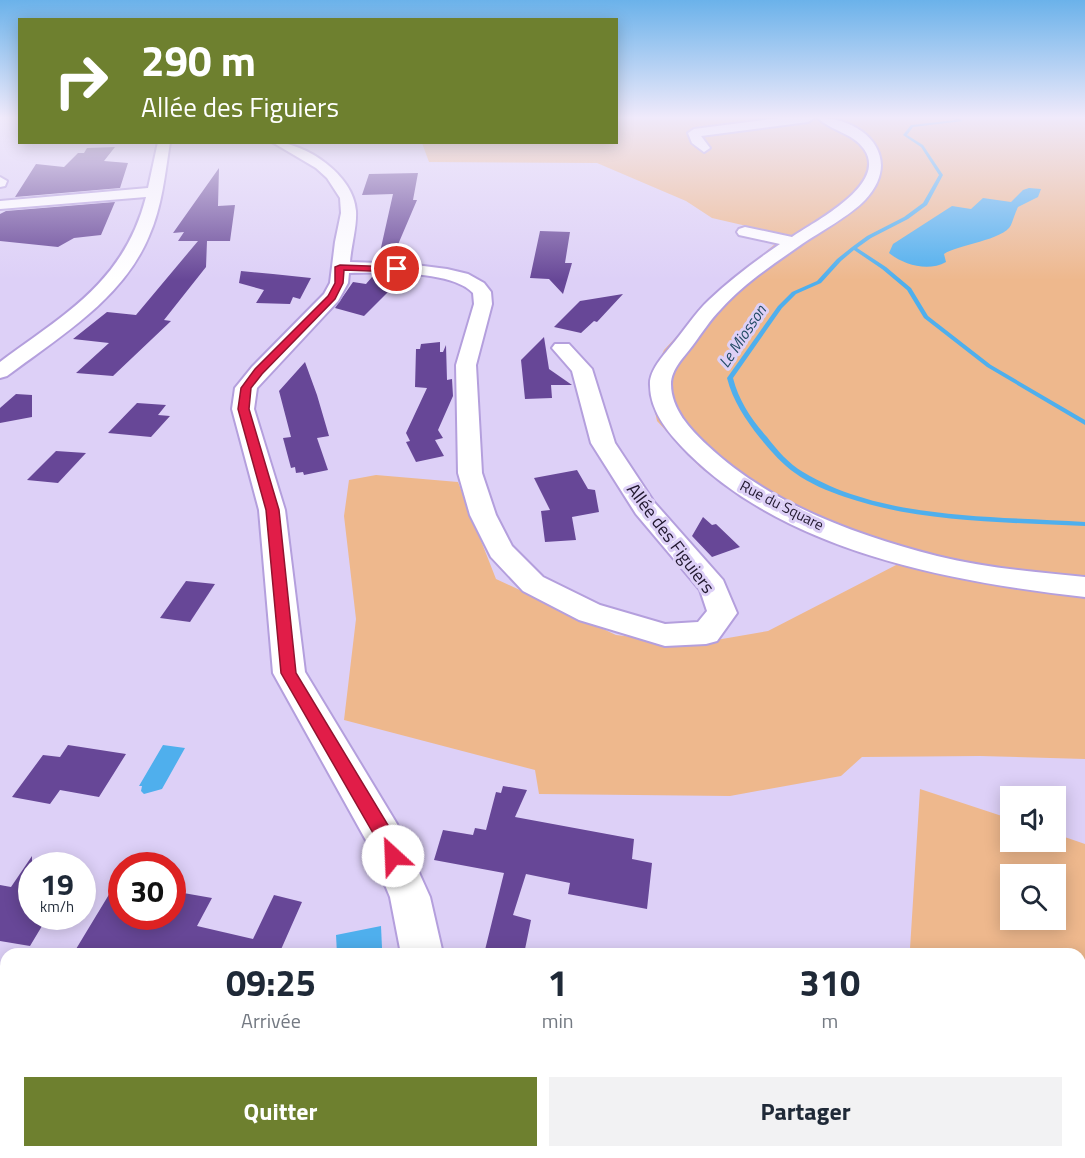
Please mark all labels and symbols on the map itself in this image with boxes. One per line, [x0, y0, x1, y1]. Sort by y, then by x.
pin [371, 243, 422, 294]
water label: Le Miosson [712, 299, 772, 372]
street label: Rue du Square [736, 474, 828, 536]
street label: Allée des Figuiers [621, 477, 721, 599]
position arrow [361, 824, 425, 888]
speed limit sign: 30 [108, 852, 186, 930]

